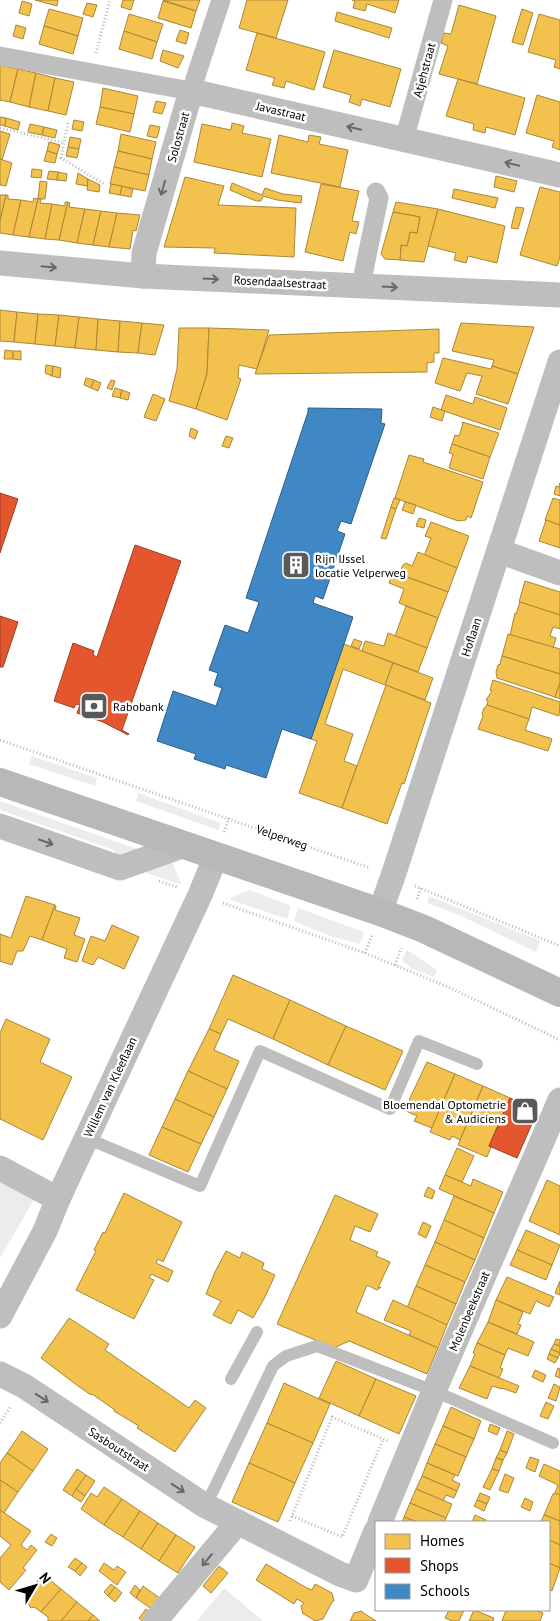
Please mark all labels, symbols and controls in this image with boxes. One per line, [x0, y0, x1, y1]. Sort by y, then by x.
street label: Atjehstraat [410, 41, 438, 99]
street label: Javastraat [254, 98, 307, 124]
street label: Solostraat [164, 110, 192, 164]
one-way arrow [346, 123, 362, 132]
one-way arrow [505, 159, 521, 168]
one-way arrow [158, 180, 167, 196]
one-way arrow [40, 262, 56, 272]
street label: Rosendaalsestraat [233, 272, 327, 292]
one-way arrow [202, 274, 218, 283]
one-way arrow [382, 282, 398, 291]
building icon: Rijn IJssel locatie Velperweg [281, 550, 311, 580]
place label: Rijn IJssel locatie Velperweg [315, 551, 406, 580]
street label: Hoflaan [458, 616, 484, 658]
bank icon: Rabobank [79, 691, 109, 721]
place label: Rabobank [113, 699, 164, 714]
street label: Velperweg [253, 821, 310, 853]
one-way arrow [38, 838, 53, 847]
street label: Willem van Kleeflaan [80, 1034, 140, 1140]
shop icon: Bloemendal Optometrie & Audiciens [510, 1096, 540, 1126]
place label: Bloemendal Optometrie & Audiciens [383, 1097, 506, 1126]
street label: Molenbeekstraat [445, 1269, 493, 1353]
one-way arrow [35, 1393, 49, 1403]
street label: Sasboutstraat [86, 1424, 152, 1474]
one-way arrow [170, 1483, 184, 1493]
legend [375, 1521, 550, 1611]
text: Homes [420, 1531, 464, 1550]
one-way arrow [201, 1553, 212, 1566]
text: Shops [420, 1556, 459, 1575]
north arrow [10, 1561, 60, 1611]
text: N [35, 1569, 55, 1587]
text: Schools [420, 1581, 470, 1600]

